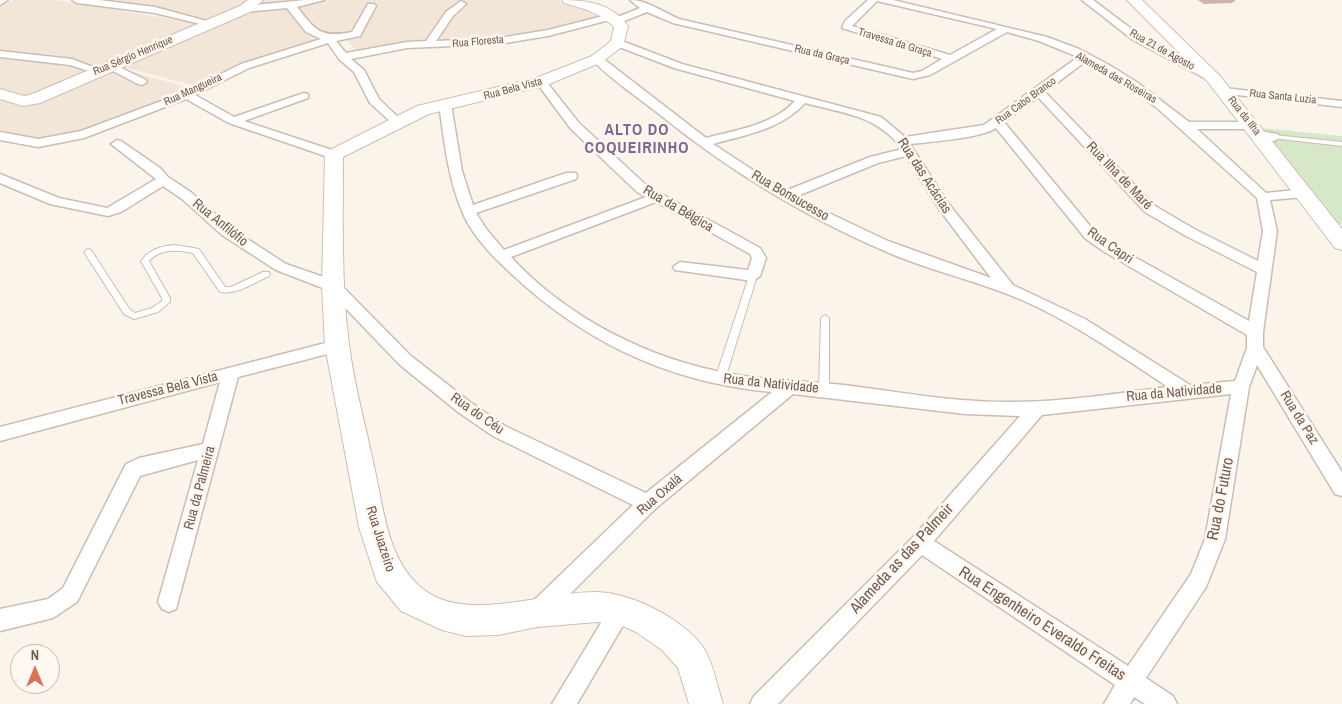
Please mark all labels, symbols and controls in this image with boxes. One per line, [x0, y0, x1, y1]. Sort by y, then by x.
street label: Travessa da Graça [857, 26, 933, 60]
street label: Rua 21 de Agosto [1127, 27, 1197, 73]
street label: Rua Sérgio Henrique [91, 33, 175, 79]
street label: Rua Floresta [452, 33, 504, 51]
street label: Rua da Graça [793, 42, 851, 68]
street label: Alameda das Roseiras [1073, 49, 1159, 107]
street label: Rua Mangueira [162, 71, 224, 109]
street label: Rua Bela Vista [482, 75, 544, 103]
street label: Rua Cabo Branco [993, 75, 1059, 127]
street label: Rua Santa Luzia [1249, 87, 1317, 107]
street label: Rua da Ilha [1225, 94, 1263, 138]
district label: ALTO DO COQUEIRINHO [583, 121, 691, 159]
street label: Rua das Acácias [893, 135, 955, 217]
street label: Rua Ilha de Maré [1082, 138, 1156, 214]
street label: Rua Bonsucesso [748, 167, 832, 225]
street label: Rua da Bélgica [640, 182, 716, 236]
street label: Rua Anfilófio [189, 196, 251, 250]
street label: Rua Capri [1084, 224, 1136, 268]
street label: Travessa Bela Vista [116, 368, 220, 410]
street label: Rua da Natividade [723, 371, 819, 397]
street label: Rua da Natividade [1126, 380, 1222, 406]
street label: Rua da Paz [1276, 388, 1322, 448]
street label: Rua do Céu [447, 390, 507, 438]
street label: Rua da Palmeira [181, 444, 219, 532]
street label: Rua do Futuro [1204, 456, 1238, 542]
street label: Rua Oxalá [634, 471, 686, 519]
street label: Alameda as das Palmeir [846, 500, 958, 618]
street label: Rua Juazeiro [361, 504, 399, 574]
street label: Rua Engenheiro Everaldo Freitas [955, 563, 1129, 685]
north arrow [10, 644, 60, 694]
text: N [31, 646, 39, 664]

